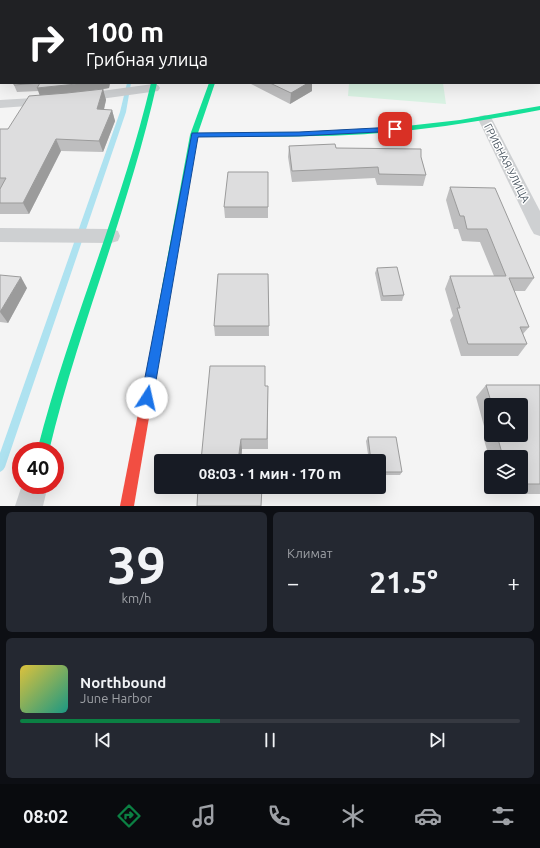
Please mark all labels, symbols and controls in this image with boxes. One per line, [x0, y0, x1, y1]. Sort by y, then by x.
icon: right [20, 16, 72, 68]
text: 100 m [86, 16, 164, 47]
text: Грибная улица [86, 49, 208, 69]
pin [378, 112, 412, 146]
icon: arrive [384, 118, 406, 140]
street label: ГРИБНАЯ УЛИЦА [482, 121, 533, 205]
position arrow [126, 377, 168, 419]
map controls [484, 398, 528, 494]
button: search [484, 398, 528, 442]
speed limit sign: 40 [12, 442, 64, 494]
button: layers [484, 450, 528, 494]
text: 08:03 · 1 мин · 170 m [199, 465, 341, 482]
text: 39 [107, 536, 166, 594]
text: Климат [287, 546, 332, 560]
text: 21.5° [369, 565, 438, 599]
text: − [287, 570, 299, 595]
text: + [508, 570, 520, 595]
text: km/h [121, 591, 152, 605]
text: Northbound [80, 674, 166, 691]
text: June Harbor [80, 691, 152, 705]
icon: previous [92, 729, 114, 751]
icon: pause [259, 729, 281, 751]
icon: next [426, 729, 448, 751]
icon: directions [115, 802, 143, 830]
icon: music [190, 802, 218, 830]
icon: phone [265, 802, 293, 830]
icon: climate [339, 802, 367, 830]
icon: car [414, 802, 442, 830]
icon: filters [489, 802, 517, 830]
text: 08:02 [23, 806, 68, 826]

